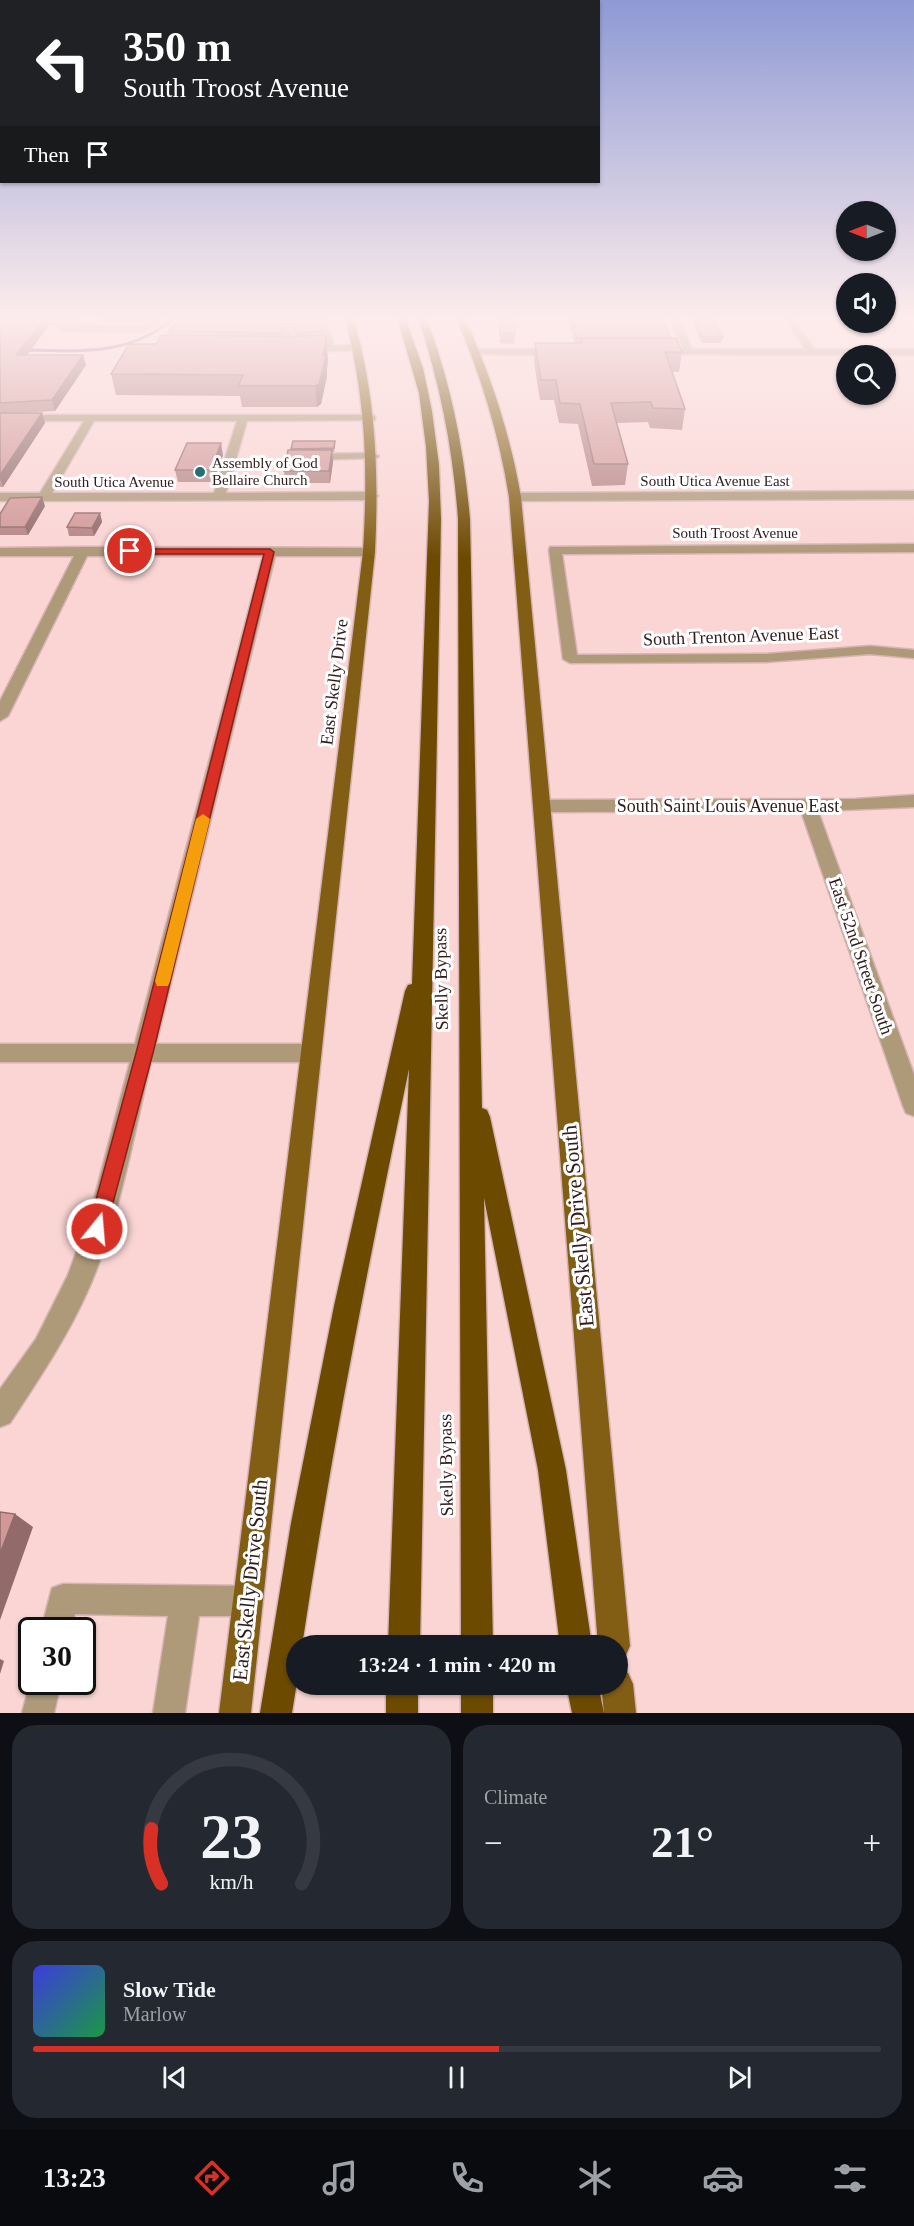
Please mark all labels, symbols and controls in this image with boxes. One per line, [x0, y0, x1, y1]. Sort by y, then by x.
icon: left [24, 24, 102, 102]
text: 350 m [123, 24, 232, 70]
text: South Troost Avenue [123, 73, 349, 103]
icon: arrive [81, 138, 114, 171]
text: Then [24, 142, 69, 167]
north arrow [836, 201, 896, 261]
map controls [836, 201, 896, 405]
button: sound [836, 273, 896, 333]
button: search [836, 345, 896, 405]
place label: Assembly of God Bellaire Church [212, 455, 318, 488]
marker: Assembly of God Bellaire Church [193, 465, 207, 479]
street label: South Utica Avenue East [640, 473, 790, 489]
street label: South Utica Avenue [54, 474, 174, 490]
pin [104, 525, 155, 576]
street label: South Troost Avenue [672, 525, 798, 541]
icon: arrive [113, 534, 146, 567]
street label: East Skelly Drive [316, 618, 352, 746]
street label: South Trenton Avenue East [643, 623, 839, 649]
street label: South Saint Louis Avenue East [617, 796, 839, 816]
street label: East 52nd Street South [825, 875, 897, 1037]
street label: Skelly Bypass [430, 928, 452, 1030]
street label: East Skelly Drive South [557, 1124, 599, 1328]
position arrow [65, 1197, 129, 1261]
street label: Skelly Bypass [435, 1414, 457, 1516]
street label: East Skelly Drive South [227, 1478, 273, 1682]
speed limit sign: 30 [18, 1617, 96, 1695]
text: 13:24 · 1 min · 420 m [358, 1652, 556, 1677]
text: Climate [484, 1786, 547, 1808]
text: 23 [200, 1802, 263, 1871]
text: 21° [651, 1817, 714, 1867]
text: − [484, 1825, 503, 1861]
text: + [862, 1825, 881, 1861]
text: km/h [209, 1870, 254, 1894]
text: Slow Tide [123, 1977, 216, 2002]
text: Marlow [123, 2003, 186, 2025]
icon: previous [158, 2061, 191, 2094]
icon: pause [440, 2061, 473, 2094]
icon: next [723, 2061, 756, 2094]
icon: directions [191, 2157, 233, 2199]
icon: music [319, 2157, 361, 2199]
icon: phone [446, 2157, 488, 2199]
icon: climate [574, 2157, 616, 2199]
icon: car [702, 2157, 744, 2199]
icon: filters [829, 2157, 871, 2199]
text: 13:23 [43, 2163, 106, 2193]

